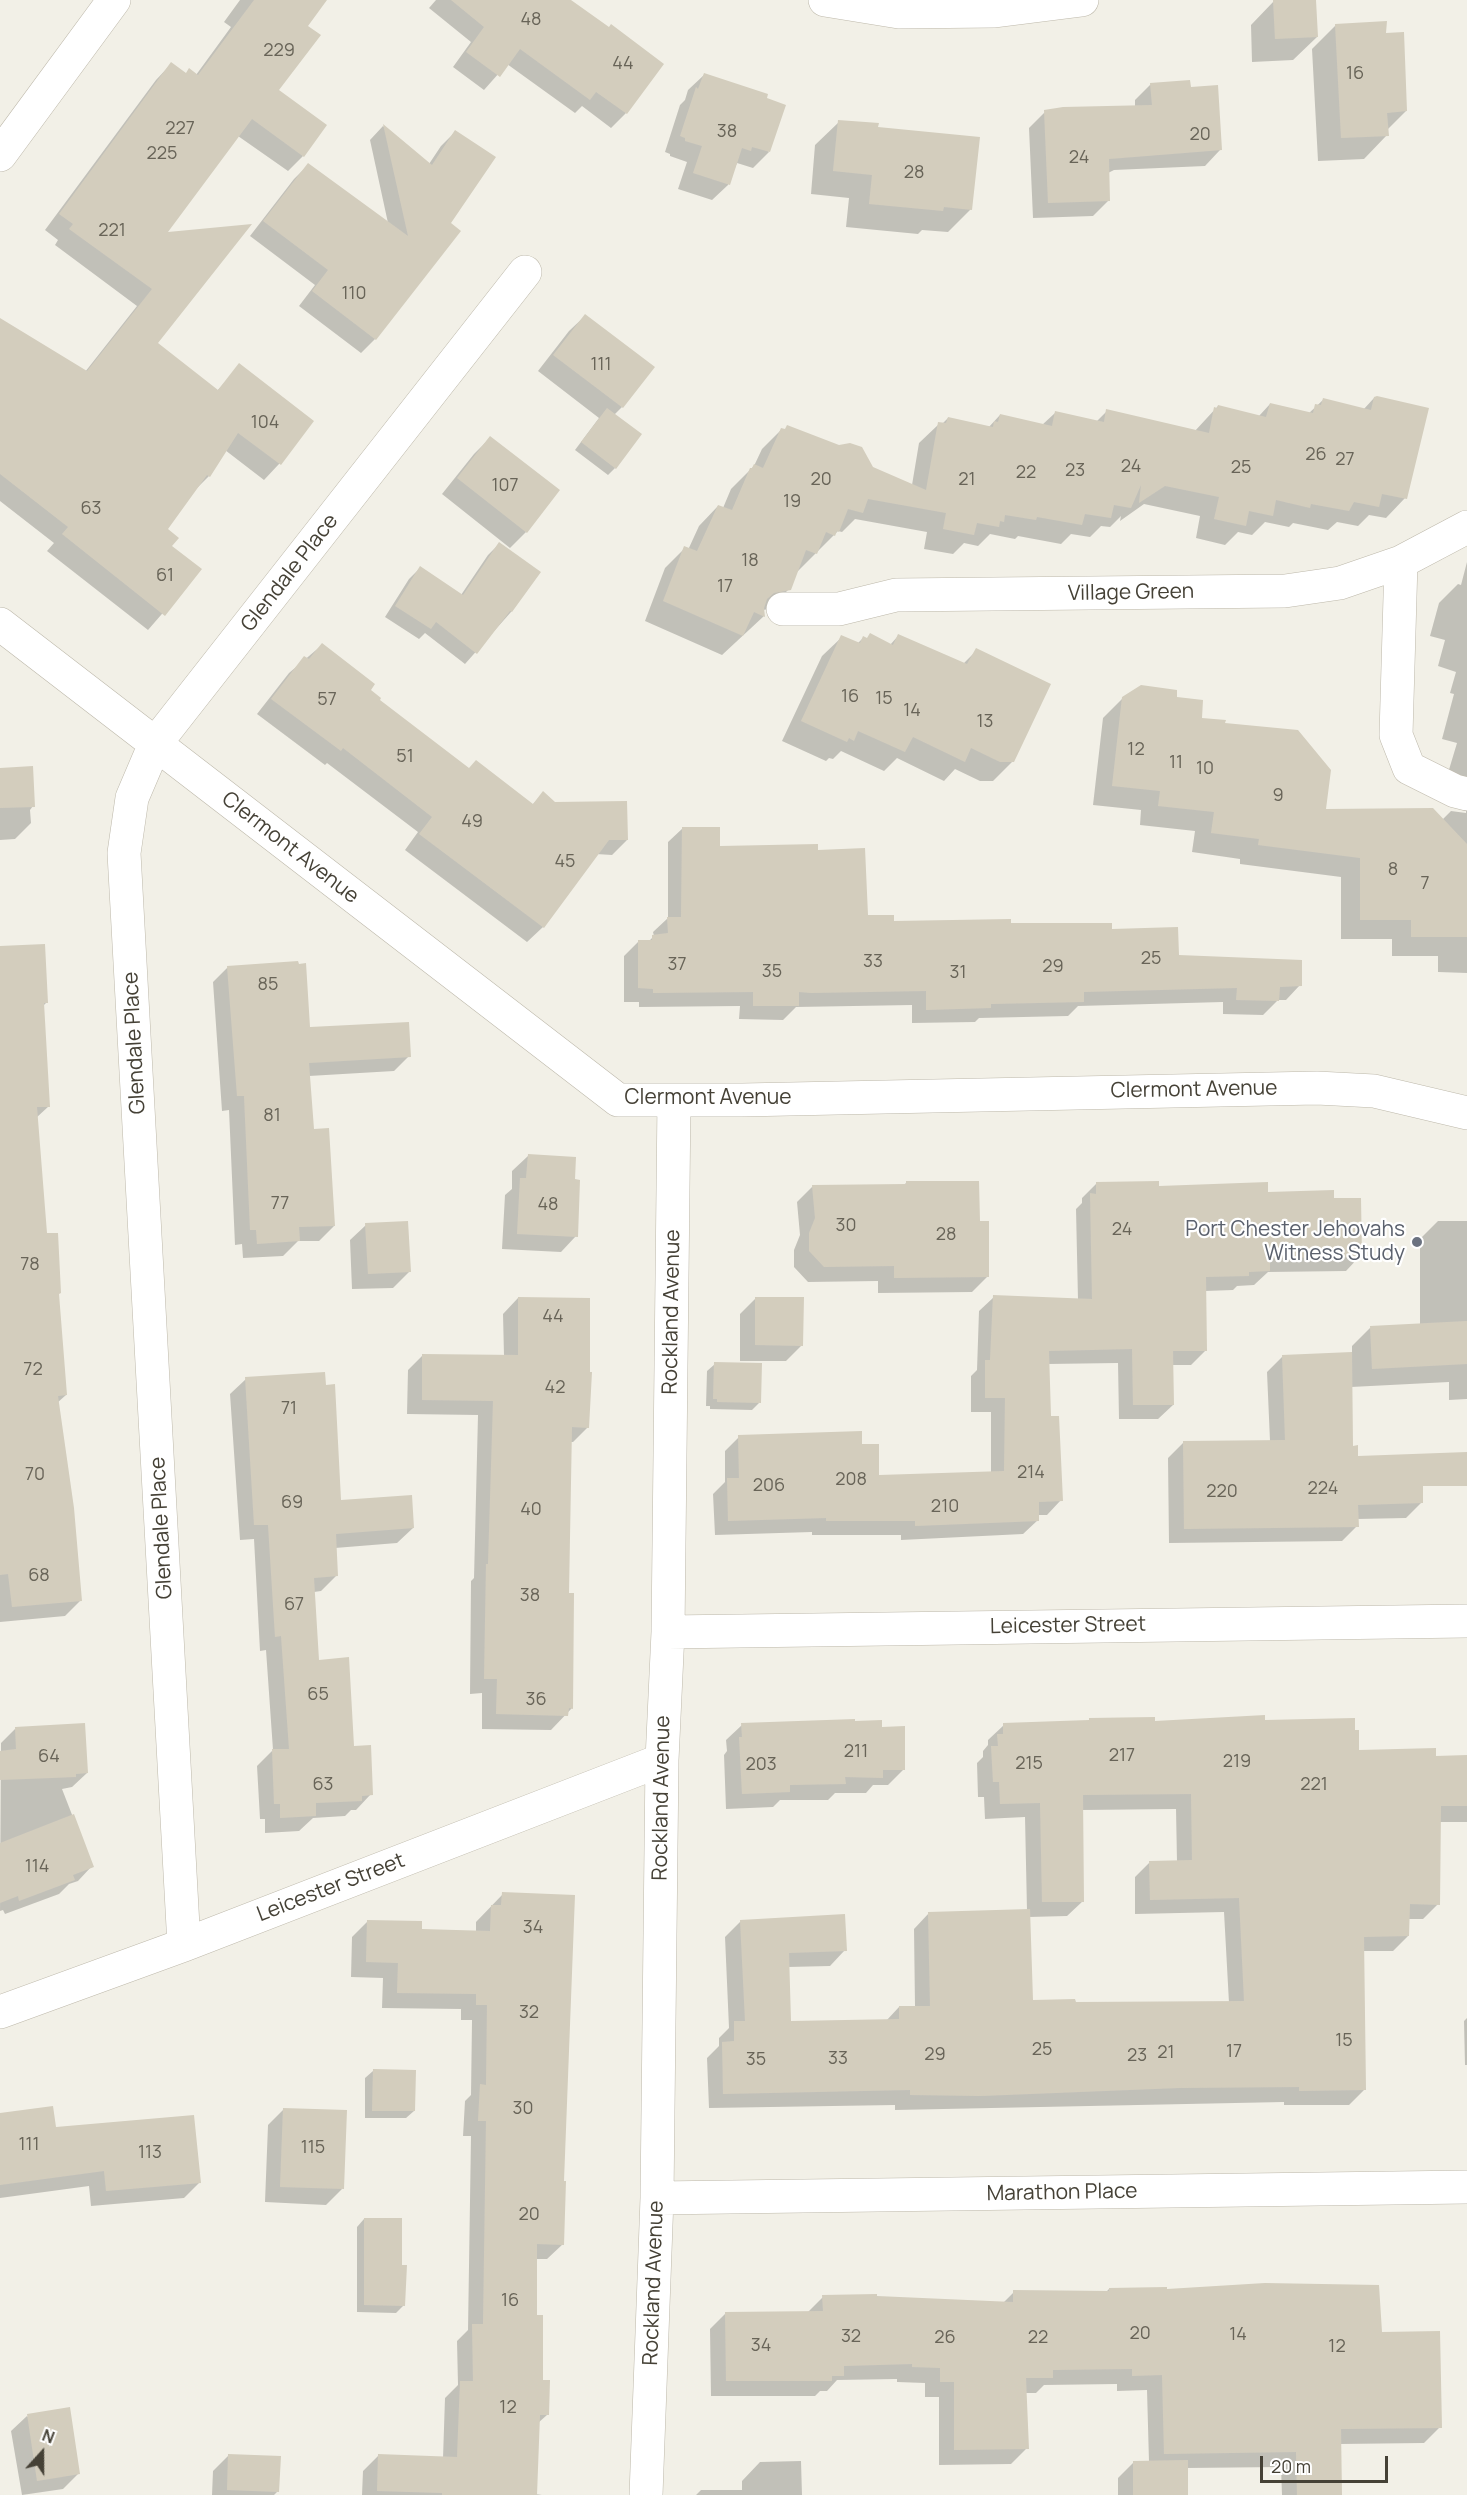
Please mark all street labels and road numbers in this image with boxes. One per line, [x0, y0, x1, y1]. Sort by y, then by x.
street label: Glendale Place [236, 509, 344, 637]
street label: Village Green [1068, 579, 1194, 607]
street label: Clermont Avenue [216, 787, 364, 909]
street label: Glendale Place [119, 971, 151, 1115]
street label: Clermont Avenue [1110, 1076, 1278, 1104]
street label: Clermont Avenue [625, 1085, 791, 1111]
street label: Rockland Avenue [658, 1229, 686, 1395]
street label: Glendale Place [146, 1456, 178, 1600]
street label: Leicester Street [990, 1612, 1146, 1640]
street label: Rockland Avenue [648, 1715, 676, 1881]
street label: Leicester Street [254, 1848, 408, 1928]
street label: Marathon Place [986, 2179, 1138, 2207]
street label: Rockland Avenue [639, 2200, 669, 2366]

